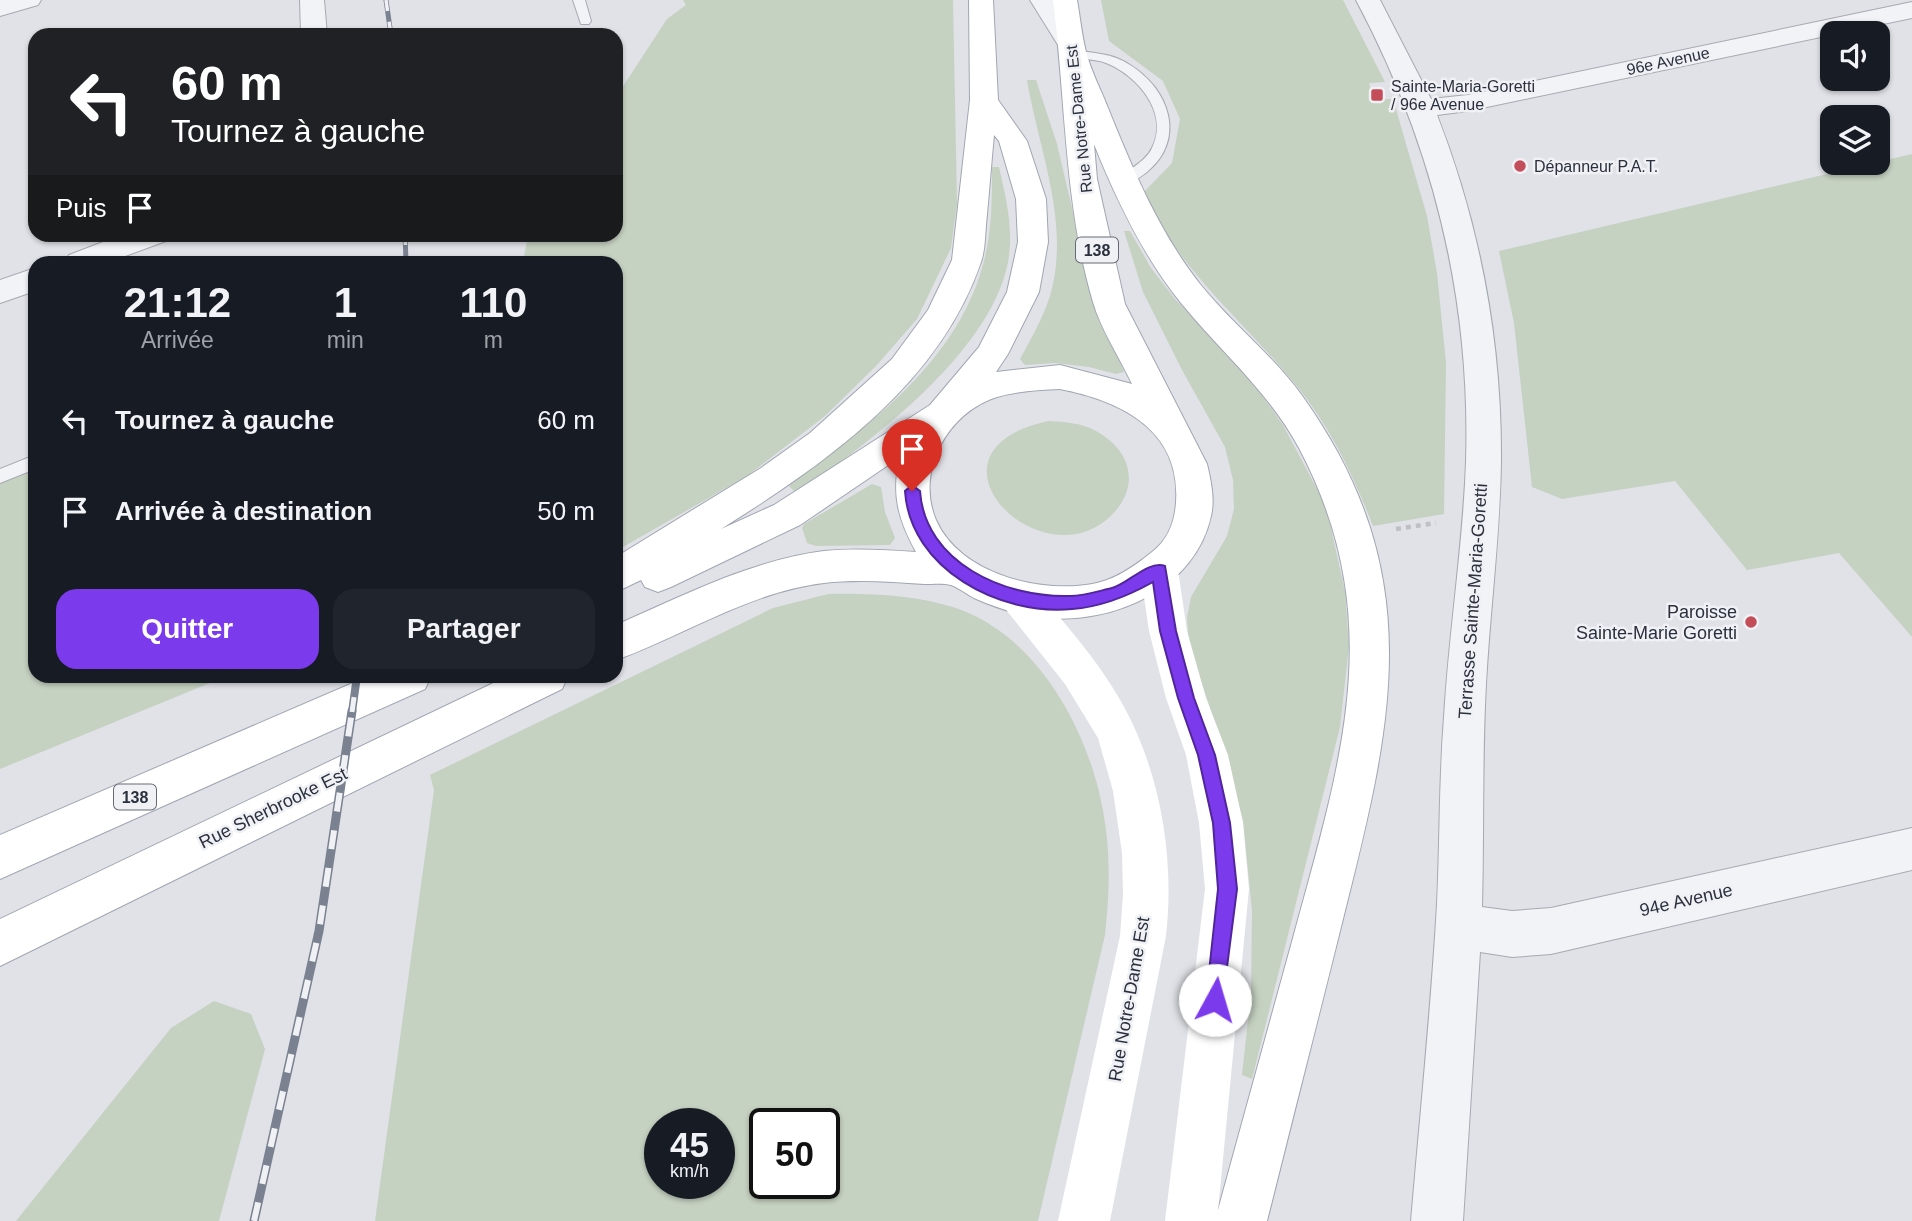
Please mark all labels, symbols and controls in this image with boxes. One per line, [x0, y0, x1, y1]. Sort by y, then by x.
map controls [1820, 21, 1890, 175]
button: sound [1820, 21, 1890, 91]
street label: Rue Notre-Dame Est [1063, 44, 1095, 194]
street label: 96e Avenue [1625, 44, 1711, 78]
icon: left [56, 56, 147, 147]
text: 60 m [171, 56, 283, 110]
place label: Sainte-Maria-Goretti / 96e Avenue [1391, 78, 1535, 113]
marker: Sainte-Maria-Goretti / 96e Avenue [1369, 87, 1385, 103]
button: layers [1820, 105, 1890, 175]
text: Tournez à gauche [171, 113, 425, 149]
marker: Dépanneur P.A.T. [1512, 158, 1528, 174]
place label: Dépanneur P.A.T. [1534, 158, 1658, 175]
icon: arrive [121, 189, 159, 227]
text: Puis [56, 193, 107, 223]
road number: 138 [1076, 238, 1118, 262]
text: 21:12 [124, 279, 231, 326]
text: 1 [334, 279, 357, 326]
text: 110 [460, 279, 527, 326]
text: Arrivée [141, 327, 214, 353]
text: min [327, 327, 364, 353]
text: m [484, 327, 503, 353]
icon: left [56, 402, 94, 440]
text: Tournez à gauche [115, 405, 334, 435]
text: 60 m [537, 405, 595, 435]
pin [882, 419, 942, 491]
icon: arrive [893, 430, 931, 468]
street label: Terrasse Sainte-Maria-Goretti [1455, 483, 1491, 719]
icon: arrive [56, 493, 94, 531]
text: Arrivée à destination [115, 496, 372, 526]
text: 50 m [537, 496, 595, 526]
button: Quitter [56, 589, 319, 669]
button: Partager [333, 589, 595, 669]
place label: Paroisse Sainte-Marie Goretti [1576, 602, 1737, 643]
marker: Paroisse Sainte-Marie Goretti [1743, 614, 1759, 630]
street label: Rue Sherbrooke Est [196, 763, 350, 853]
road number: 138 [114, 784, 156, 810]
street label: 94e Avenue [1638, 880, 1734, 920]
street label: Rue Notre-Dame Est [1105, 915, 1153, 1083]
position arrow [1178, 963, 1252, 1037]
speed limit sign: 50 [749, 1108, 840, 1199]
text: 45 [670, 1125, 709, 1164]
text: km/h [670, 1161, 709, 1181]

